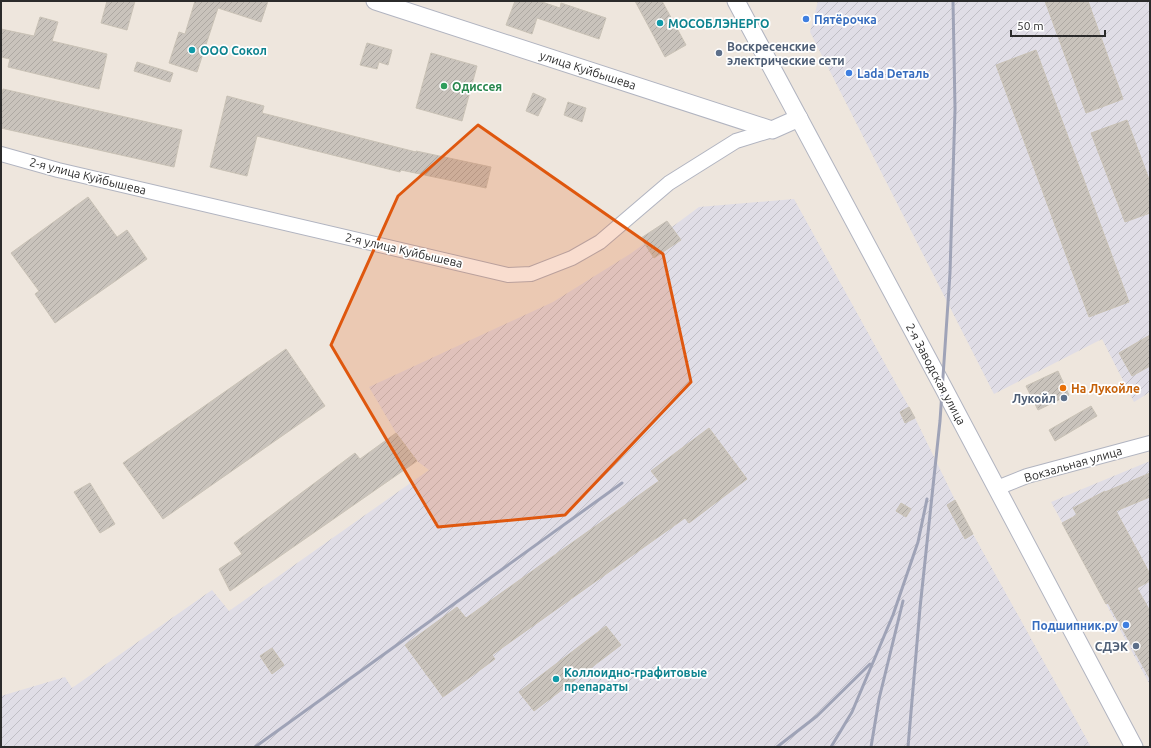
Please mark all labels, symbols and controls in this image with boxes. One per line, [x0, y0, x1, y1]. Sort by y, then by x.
scale bar [1011, 12, 1105, 38]
place label: Пятёрочка [814, 13, 877, 26]
marker: Пятёрочка [801, 14, 811, 24]
place label: МОСОБЛЭНЕРГО [668, 17, 769, 30]
marker: МОСОБЛЭНЕРГО [655, 18, 665, 28]
text: 50 m [1017, 19, 1044, 32]
place label: Воскресенские электрические сети [727, 40, 845, 67]
place label: ООО Сокол [200, 44, 267, 57]
marker: ООО Сокол [187, 45, 197, 55]
street label: улица Куйбышева [538, 48, 638, 92]
marker: Воскресенские электрические сети [714, 48, 724, 58]
place label: Lada Dеталь [857, 67, 929, 80]
marker: Lada Dеталь [844, 68, 854, 78]
place label: Одиссея [452, 80, 502, 93]
marker: Одиссея [439, 81, 449, 91]
street label: 2-я улица Куйбышева [28, 155, 148, 197]
street label: 2-я улица Куйбышева [344, 230, 464, 270]
street label: 2-я Заводская улица [904, 321, 968, 427]
place label: На Лукойле [1071, 382, 1140, 395]
marker: На Лукойле [1058, 383, 1068, 393]
place label: Лукойл [1012, 392, 1056, 405]
marker: Лукойл [1059, 393, 1069, 403]
street label: Вокзальная улица [1023, 444, 1123, 484]
place label: Подшипник.ру [1032, 619, 1119, 632]
marker: Подшипник.ру [1121, 620, 1131, 630]
place label: СДЭК [1095, 640, 1128, 653]
marker: СДЭК [1131, 641, 1141, 651]
place label: Коллоидно-графитовые препараты [564, 666, 707, 693]
marker: Коллоидно-графитовые препараты [551, 674, 561, 684]

